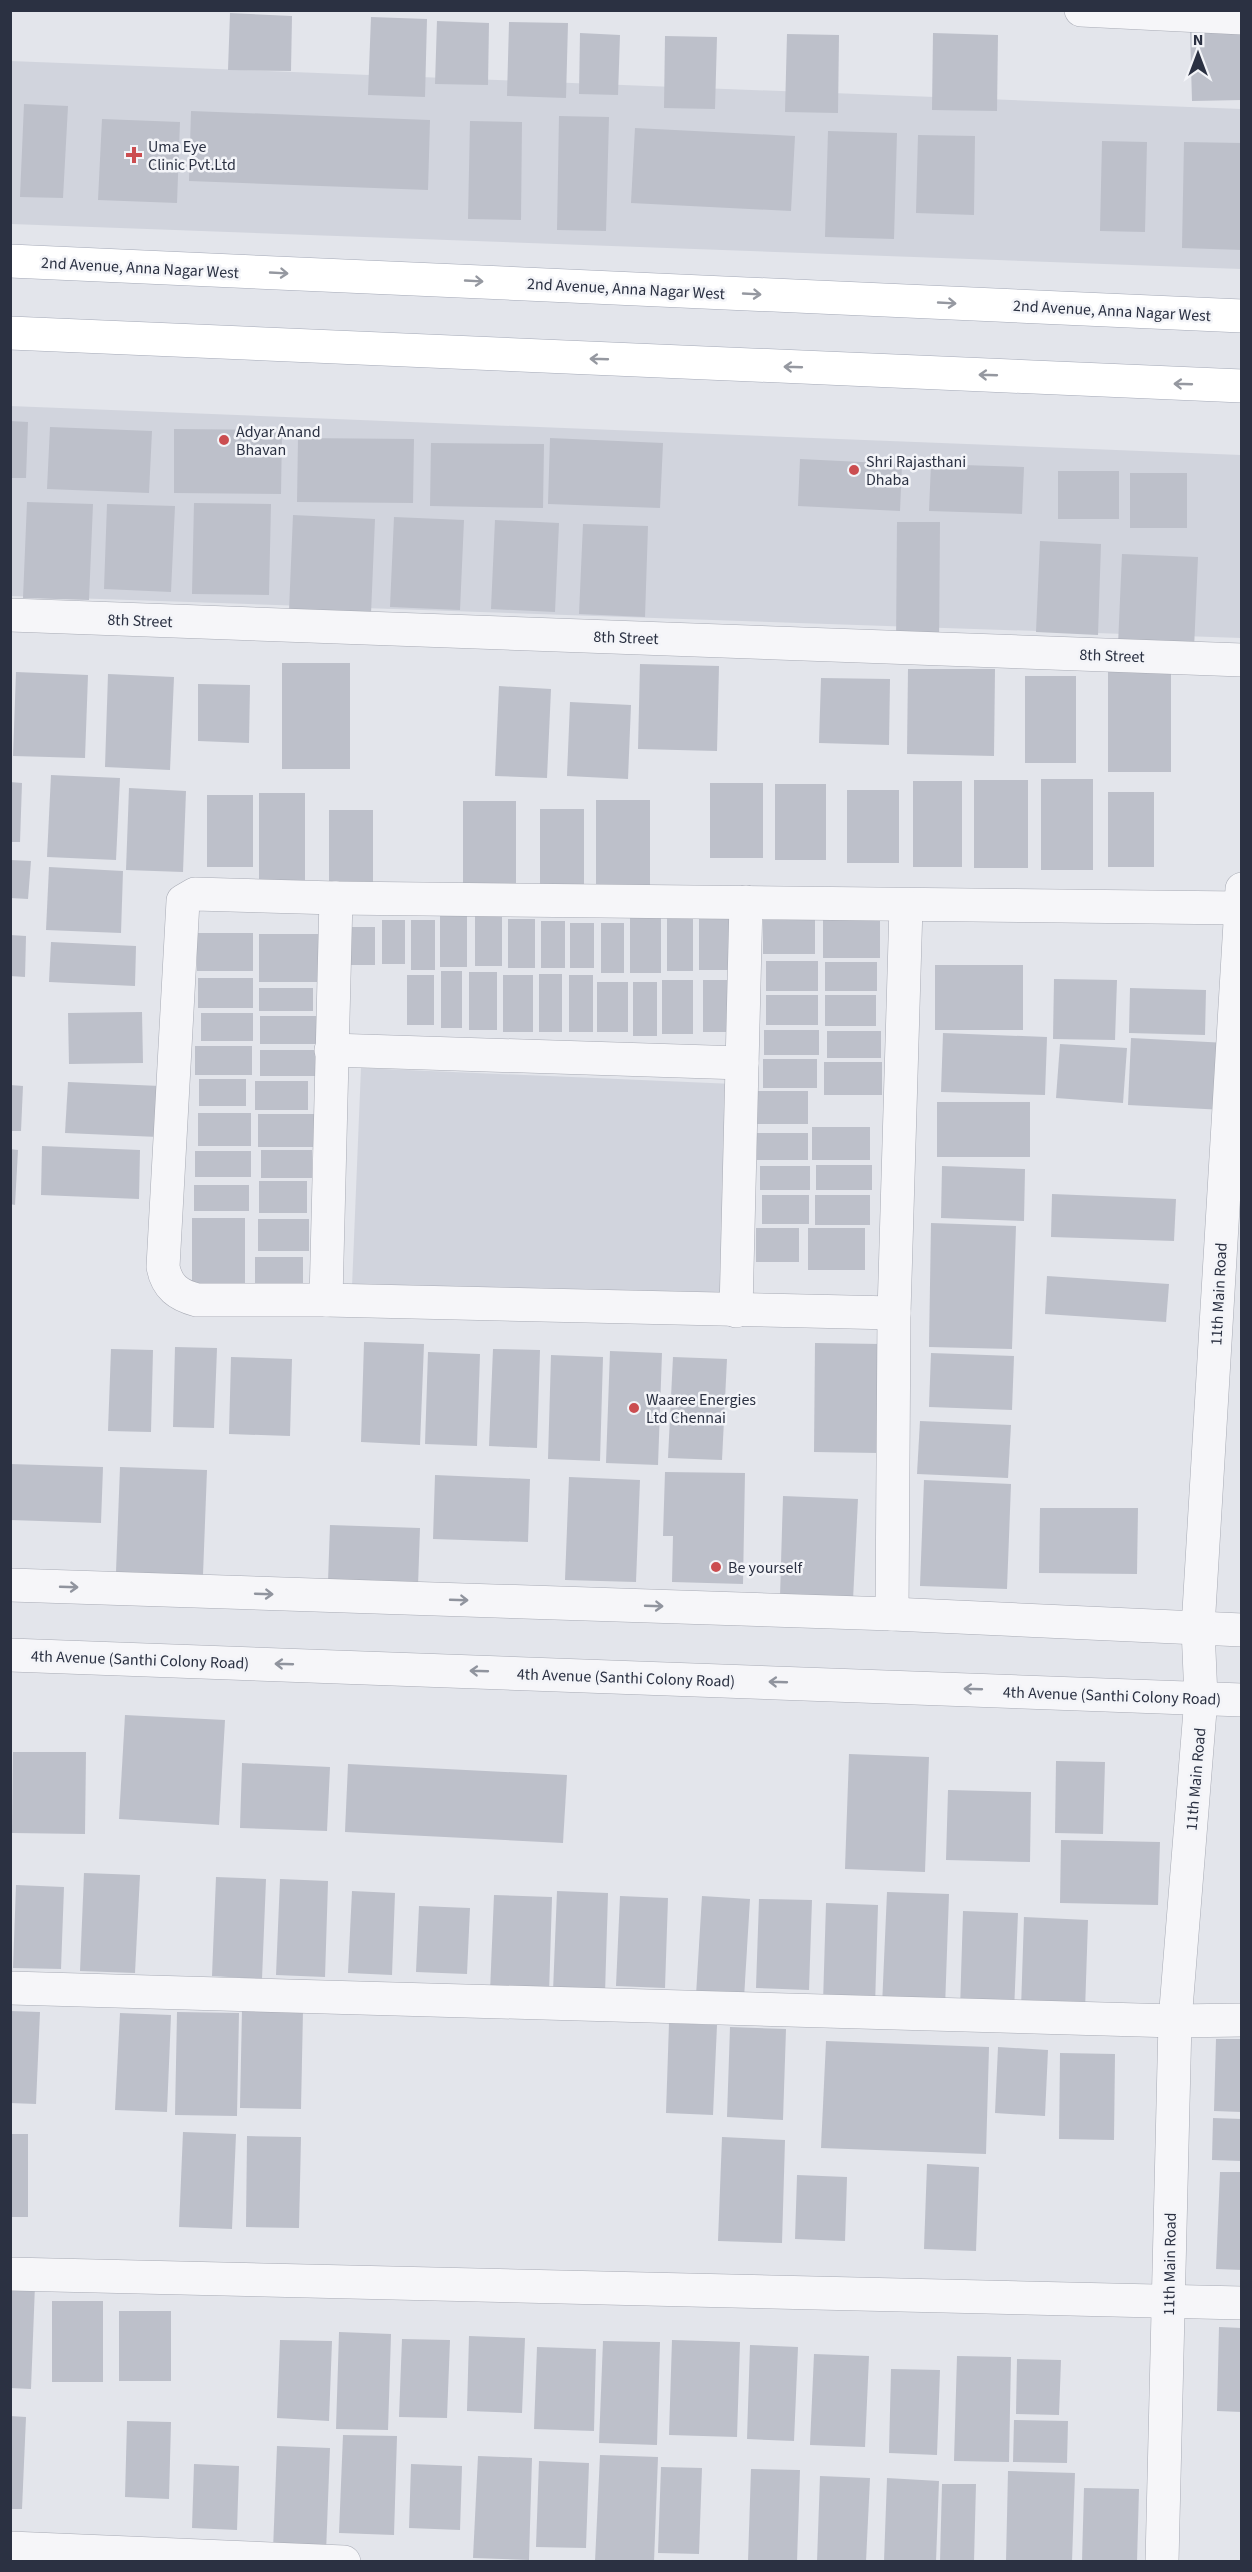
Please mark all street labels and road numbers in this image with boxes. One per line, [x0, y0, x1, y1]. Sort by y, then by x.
street label: 2nd Avenue, Anna Nagar West [40, 252, 240, 284]
street label: 2nd Avenue, Anna Nagar West [526, 273, 726, 305]
street label: 2nd Avenue, Anna Nagar West [1012, 295, 1212, 327]
street label: 8th Street [107, 609, 174, 633]
street label: 8th Street [593, 626, 660, 650]
street label: 8th Street [1079, 644, 1146, 668]
street label: 11th Main Road [1205, 1242, 1233, 1346]
street label: 4th Avenue (Santhi Colony Road) [30, 1645, 249, 1675]
street label: 4th Avenue (Santhi Colony Road) [516, 1663, 735, 1693]
street label: 4th Avenue (Santhi Colony Road) [1002, 1681, 1221, 1711]
street label: 11th Main Road [1181, 1727, 1211, 1831]
street label: 11th Main Road [1158, 2212, 1182, 2316]

